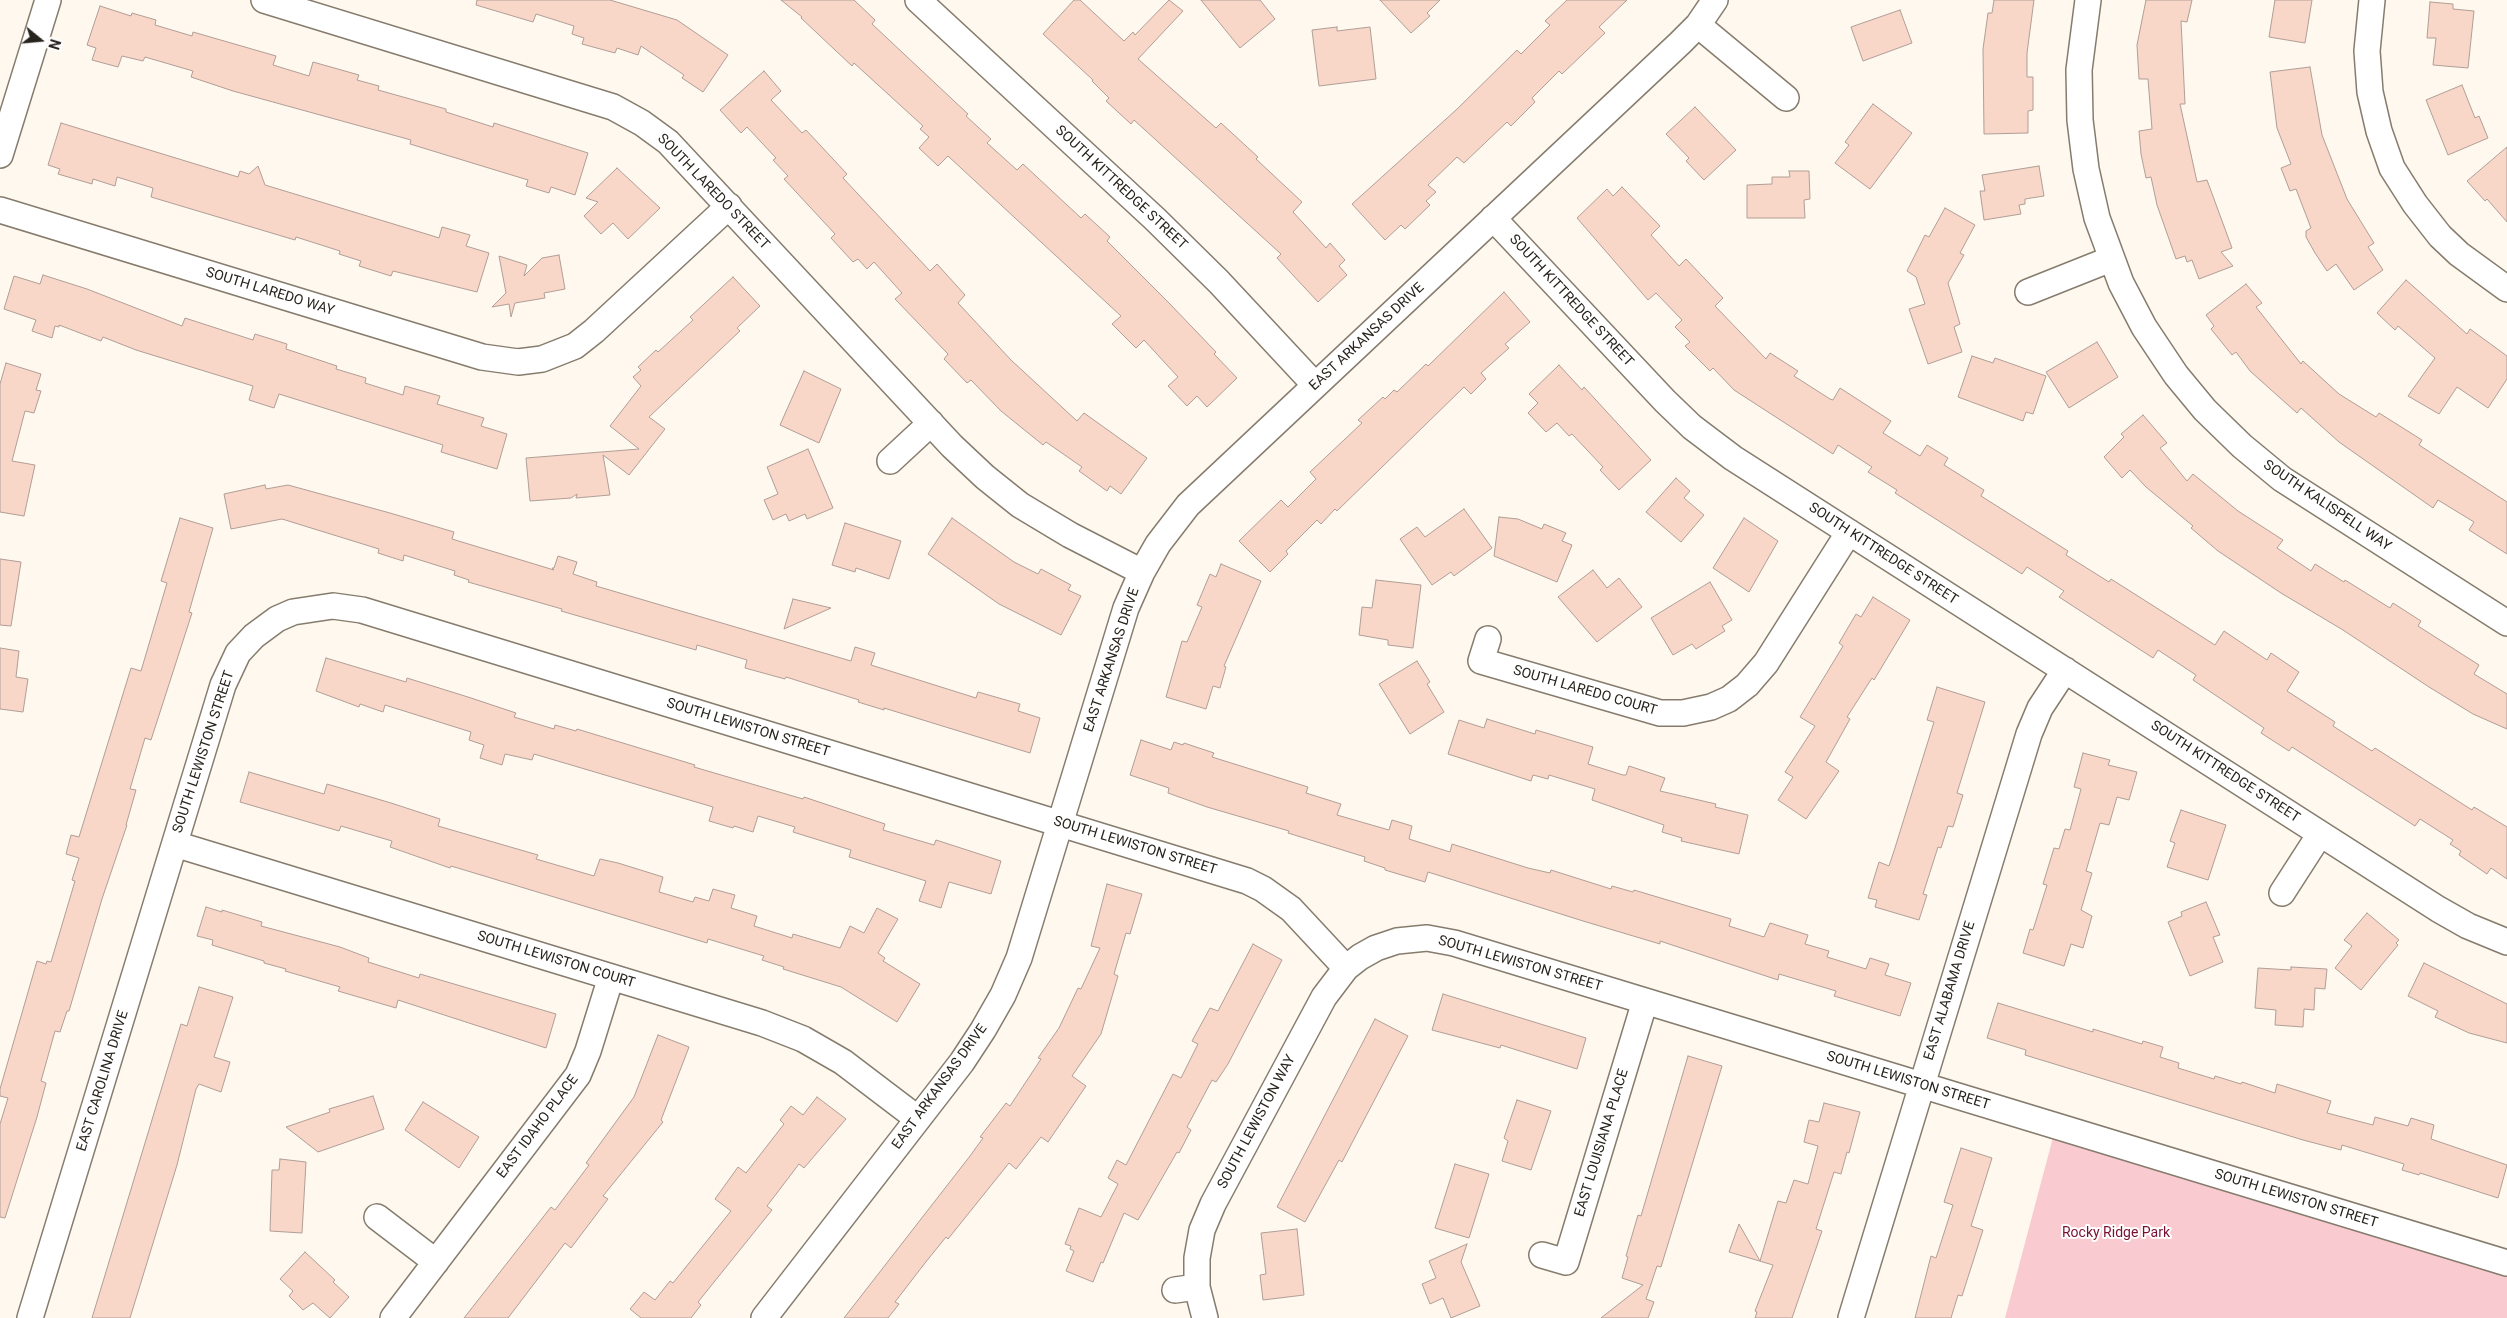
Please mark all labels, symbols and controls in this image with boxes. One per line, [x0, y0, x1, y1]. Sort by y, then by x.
north arrow [15, 15, 65, 65]
text: N [45, 37, 63, 51]
street label: SOUTH KITTREDGE STREET [1051, 122, 1191, 254]
street label: SOUTH LAREDO STREET [653, 131, 773, 253]
street label: SOUTH KITTREDGE STREET [1505, 231, 1637, 371]
street label: SOUTH LAREDO WAY [204, 264, 336, 320]
street label: EAST ARKANSAS DRIVE [1306, 279, 1428, 395]
street label: SOUTH KALISPELL WAY [2260, 457, 2394, 555]
street label: SOUTH KITTREDGE STREET [1805, 499, 1961, 609]
street label: EAST ARKANSAS DRIVE [1081, 586, 1143, 734]
street label: SOUTH LAREDO COURT [1511, 662, 1659, 720]
street label: SOUTH LEWISTON STREET [170, 669, 238, 835]
street label: SOUTH LEWISTON STREET [664, 695, 832, 761]
street label: SOUTH KITTREDGE STREET [2147, 717, 2303, 827]
street label: SOUTH LEWISTON STREET [1051, 813, 1219, 879]
street label: EAST ALABAMA DRIVE [1921, 919, 1979, 1063]
street label: SOUTH LEWISTON COURT [475, 928, 637, 992]
street label: SOUTH LEWISTON STREET [1436, 933, 1604, 995]
street label: EAST CAROLINA DRIVE [74, 1009, 132, 1153]
street label: EAST ARKANSAS DRIVE [889, 1021, 991, 1153]
street label: SOUTH LEWISTON STREET [1824, 1048, 1992, 1114]
street label: SOUTH LEWISTON WAY [1215, 1052, 1299, 1192]
street label: EAST LOUISIANA PLACE [1572, 1067, 1632, 1219]
street label: EAST IDAHO PLACE [494, 1072, 582, 1182]
street label: SOUTH LEWISTON STREET [2212, 1166, 2380, 1232]
park label: Rocky Ridge Park [2062, 1225, 2170, 1241]

